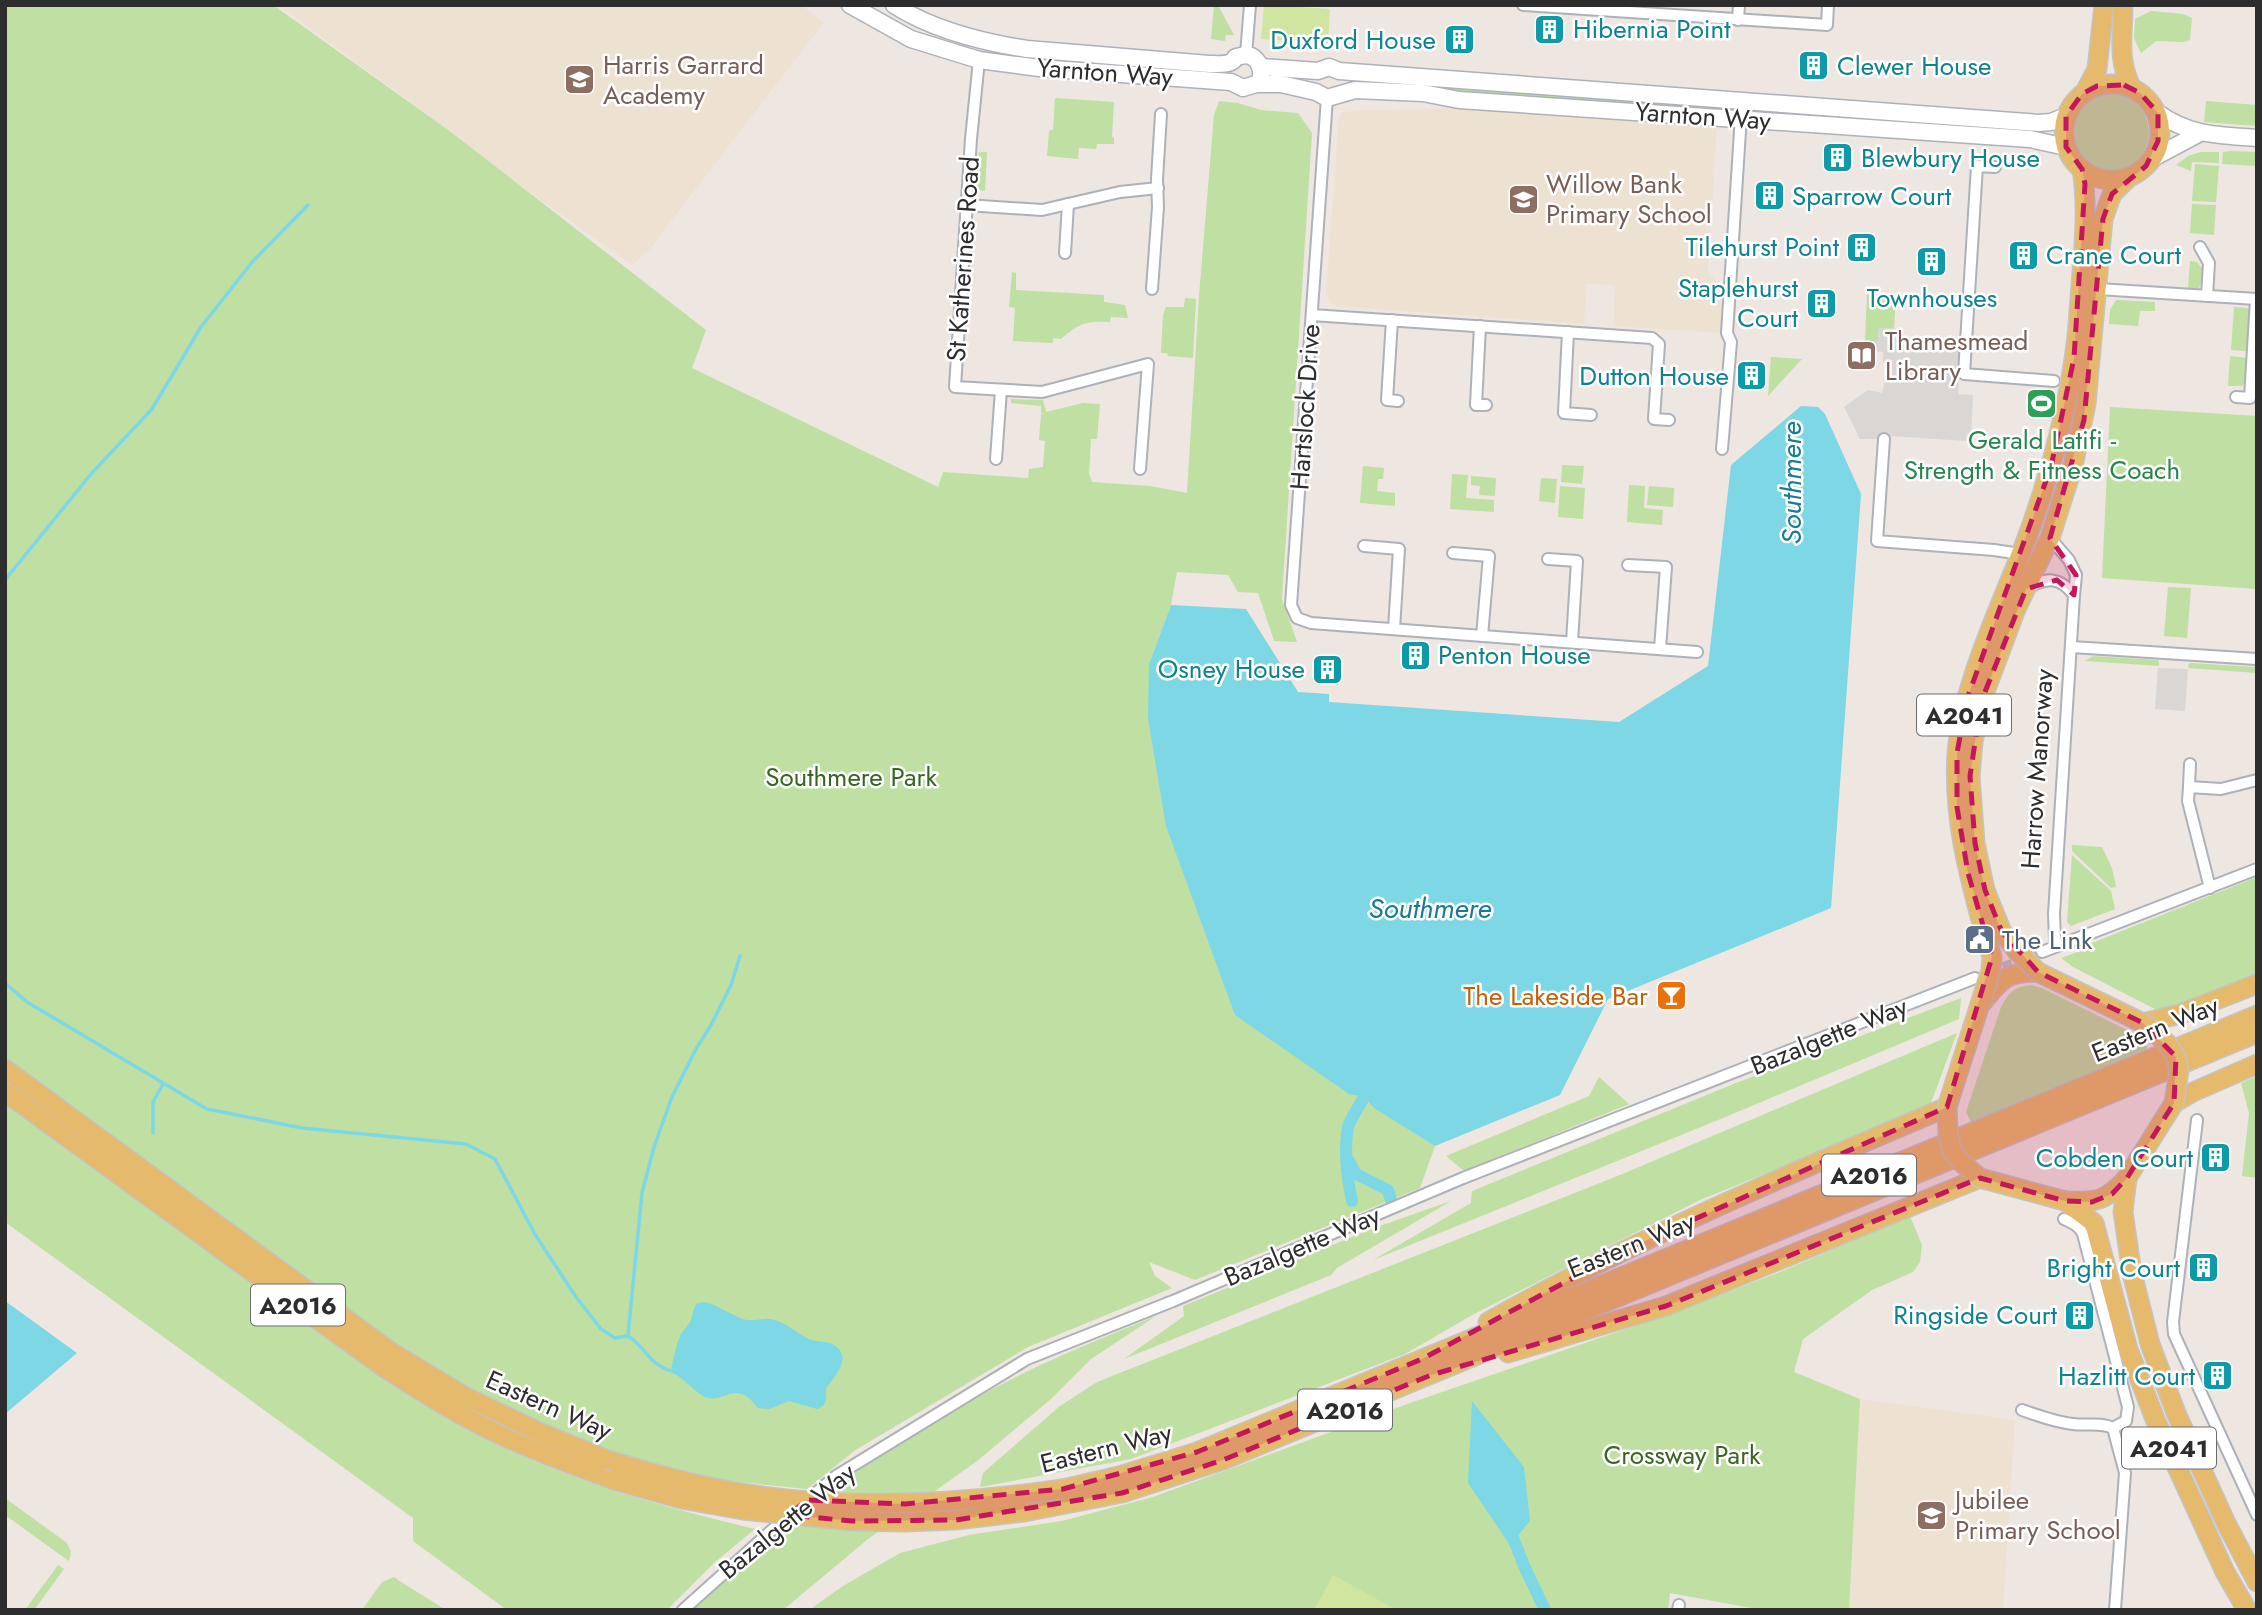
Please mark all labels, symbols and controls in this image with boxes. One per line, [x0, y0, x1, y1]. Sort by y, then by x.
place label: Hibernia Point [1573, 10, 1731, 48]
building icon: Hibernia Point [1533, 12, 1567, 46]
place label: Duxford House [1270, 21, 1436, 59]
building icon: Duxford House [1442, 23, 1476, 57]
place label: Harris Garrard Academy [603, 46, 764, 114]
place label: Clewer House [1837, 47, 1992, 85]
street label: Yarnton Way [1036, 48, 1175, 96]
building icon: Clewer House [1797, 49, 1831, 83]
school or university icon: Harris Garrard Academy [563, 63, 597, 97]
street label: Yarnton Way [1634, 92, 1773, 140]
place label: Blewbury House [1861, 139, 2040, 177]
building icon: Blewbury House [1821, 141, 1855, 175]
street label: St Katherines Road [937, 155, 989, 363]
place label: Willow Bank Primary School [1546, 165, 1712, 233]
place label: Sparrow Court [1792, 177, 1952, 215]
building icon: Sparrow Court [1752, 179, 1786, 213]
school or university icon: Willow Bank Primary School [1506, 182, 1540, 216]
place label: Tilehurst Point [1686, 228, 1840, 266]
building icon: Tilehurst Point [1845, 230, 1879, 264]
place label: Crane Court [2046, 236, 2182, 274]
building icon: Crane Court [2006, 238, 2040, 272]
building icon: Townhouses [1915, 245, 1949, 279]
place label: Staplehurst Court [1678, 269, 1799, 337]
place label: Townhouses [1867, 279, 1997, 317]
building icon: Staplehurst Court [1804, 286, 1838, 320]
place label: Thamesmead Library [1885, 322, 2028, 390]
street label: Hartslock Drive [1280, 323, 1330, 491]
library icon: Thamesmead Library [1845, 339, 1879, 373]
place label: Dutton House [1579, 357, 1729, 395]
building icon: Dutton House [1735, 359, 1769, 393]
sports icon: Gerald Latifi - Strength & Fitness Coach [2025, 387, 2059, 421]
place label: Gerald Latifi - Strength & Fitness Coach [1904, 421, 2180, 489]
water label: Southmere [1771, 422, 1812, 544]
place label: Penton House [1438, 636, 1591, 674]
building icon: Penton House [1398, 638, 1432, 672]
place label: Osney House [1158, 650, 1305, 688]
building icon: Osney House [1311, 652, 1345, 686]
street label: Harrow Manorway [2011, 667, 2063, 870]
road number: A2041 [1917, 694, 2011, 736]
park label: Southmere Park [765, 758, 937, 796]
water label: Southmere [1369, 888, 1491, 929]
place label: The Link [2002, 921, 2093, 959]
public building icon: The Link [1962, 923, 1996, 957]
place label: The Lakeside Bar [1463, 977, 1648, 1015]
bar icon: The Lakeside Bar [1654, 979, 1688, 1013]
street label: Eastern Way [2086, 986, 2225, 1072]
street label: Bazalgette Way [1745, 987, 1914, 1085]
place label: Cobden Court [2036, 1139, 2194, 1177]
building icon: Cobden Court [2199, 1141, 2233, 1175]
road number: A2016 [1822, 1154, 1916, 1196]
street label: Bazalgette Way [1218, 1196, 1386, 1296]
street label: Eastern Way [1562, 1202, 1701, 1288]
place label: Bright Court [2046, 1249, 2181, 1287]
building icon: Bright Court [2186, 1251, 2220, 1285]
road number: A2016 [251, 1284, 345, 1325]
place label: Ringside Court [1893, 1296, 2058, 1334]
building icon: Ringside Court [2063, 1298, 2097, 1332]
place label: Hazlitt Court [2058, 1357, 2196, 1395]
building icon: Hazlitt Court [2201, 1359, 2235, 1393]
street label: Eastern Way [480, 1360, 619, 1450]
road number: A2016 [1298, 1390, 1392, 1430]
street label: Eastern Way [1036, 1413, 1176, 1483]
road number: A2041 [2122, 1428, 2216, 1468]
park label: Crossway Park [1604, 1436, 1761, 1474]
street label: Bazalgette Way [710, 1454, 864, 1588]
place label: Jubilee Primary School [1952, 1481, 2121, 1549]
school or university icon: Jubilee Primary School [1915, 1498, 1949, 1532]

